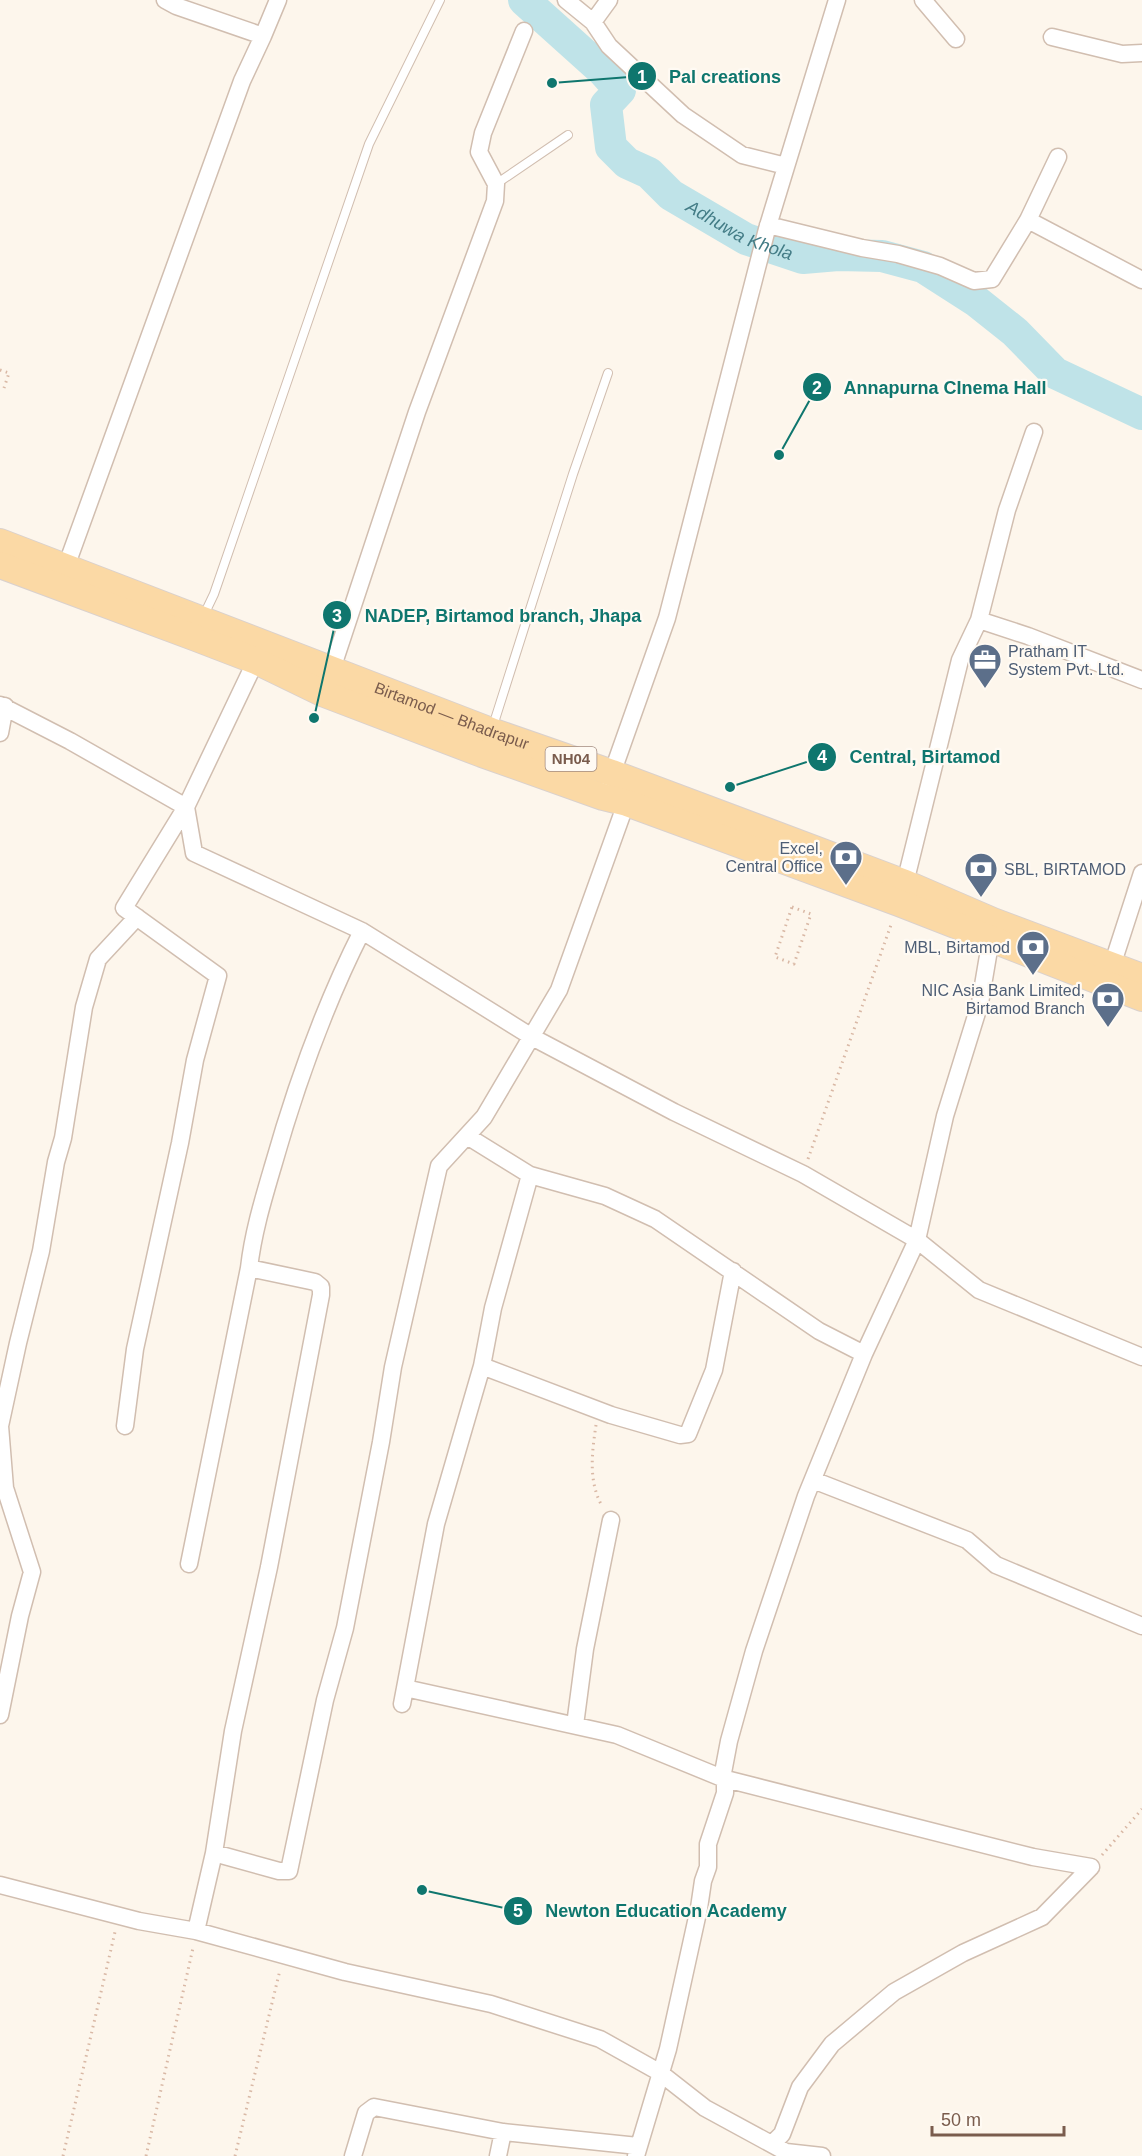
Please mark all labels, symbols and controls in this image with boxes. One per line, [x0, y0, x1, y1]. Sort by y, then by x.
callout: Pal creations [627, 58, 793, 94]
text: 1 [637, 67, 647, 87]
text: Pal creations [669, 67, 781, 87]
water label: Adhuwa Khola [682, 196, 795, 264]
callout: Annapurna CInema Hall [802, 369, 1059, 405]
text: 2 [812, 378, 822, 398]
text: Annapurna CInema Hall [843, 378, 1047, 398]
callout: NADEP, Birtamod branch, Jhapa [322, 597, 653, 633]
text: 3 [332, 606, 342, 626]
text: NADEP, Birtamod branch, Jhapa [365, 606, 642, 626]
office icon: Pratham IT System Pvt. Ltd. [967, 642, 1003, 689]
place label: Pratham IT System Pvt. Ltd. [1008, 643, 1124, 678]
street label: Birtamod — Bhadrapur [372, 679, 532, 753]
callout: Central, Birtamod [807, 739, 1012, 775]
road number: NH04 [546, 747, 596, 771]
text: 4 [817, 747, 827, 767]
text: Central, Birtamod [849, 747, 1001, 767]
bank icon: Excel, Central Office [828, 839, 864, 886]
place label: Excel, Central Office [725, 840, 823, 875]
bank icon: SBL, BIRTAMOD [963, 851, 999, 898]
place label: SBL, BIRTAMOD [1004, 861, 1126, 878]
bank icon: MBL, Birtamod [1015, 929, 1051, 976]
place label: MBL, Birtamod [904, 939, 1010, 956]
bank icon: NIC Asia Bank Limited, Birtamod Branch [1090, 981, 1126, 1028]
place label: NIC Asia Bank Limited, Birtamod Branch [921, 982, 1085, 1017]
callout: Newton Education Academy [503, 1893, 799, 1929]
text: 5 [513, 1901, 523, 1921]
text: Newton Education Academy [545, 1901, 787, 1921]
scale bar [932, 2099, 1064, 2137]
text: 50 m [941, 2110, 981, 2130]

